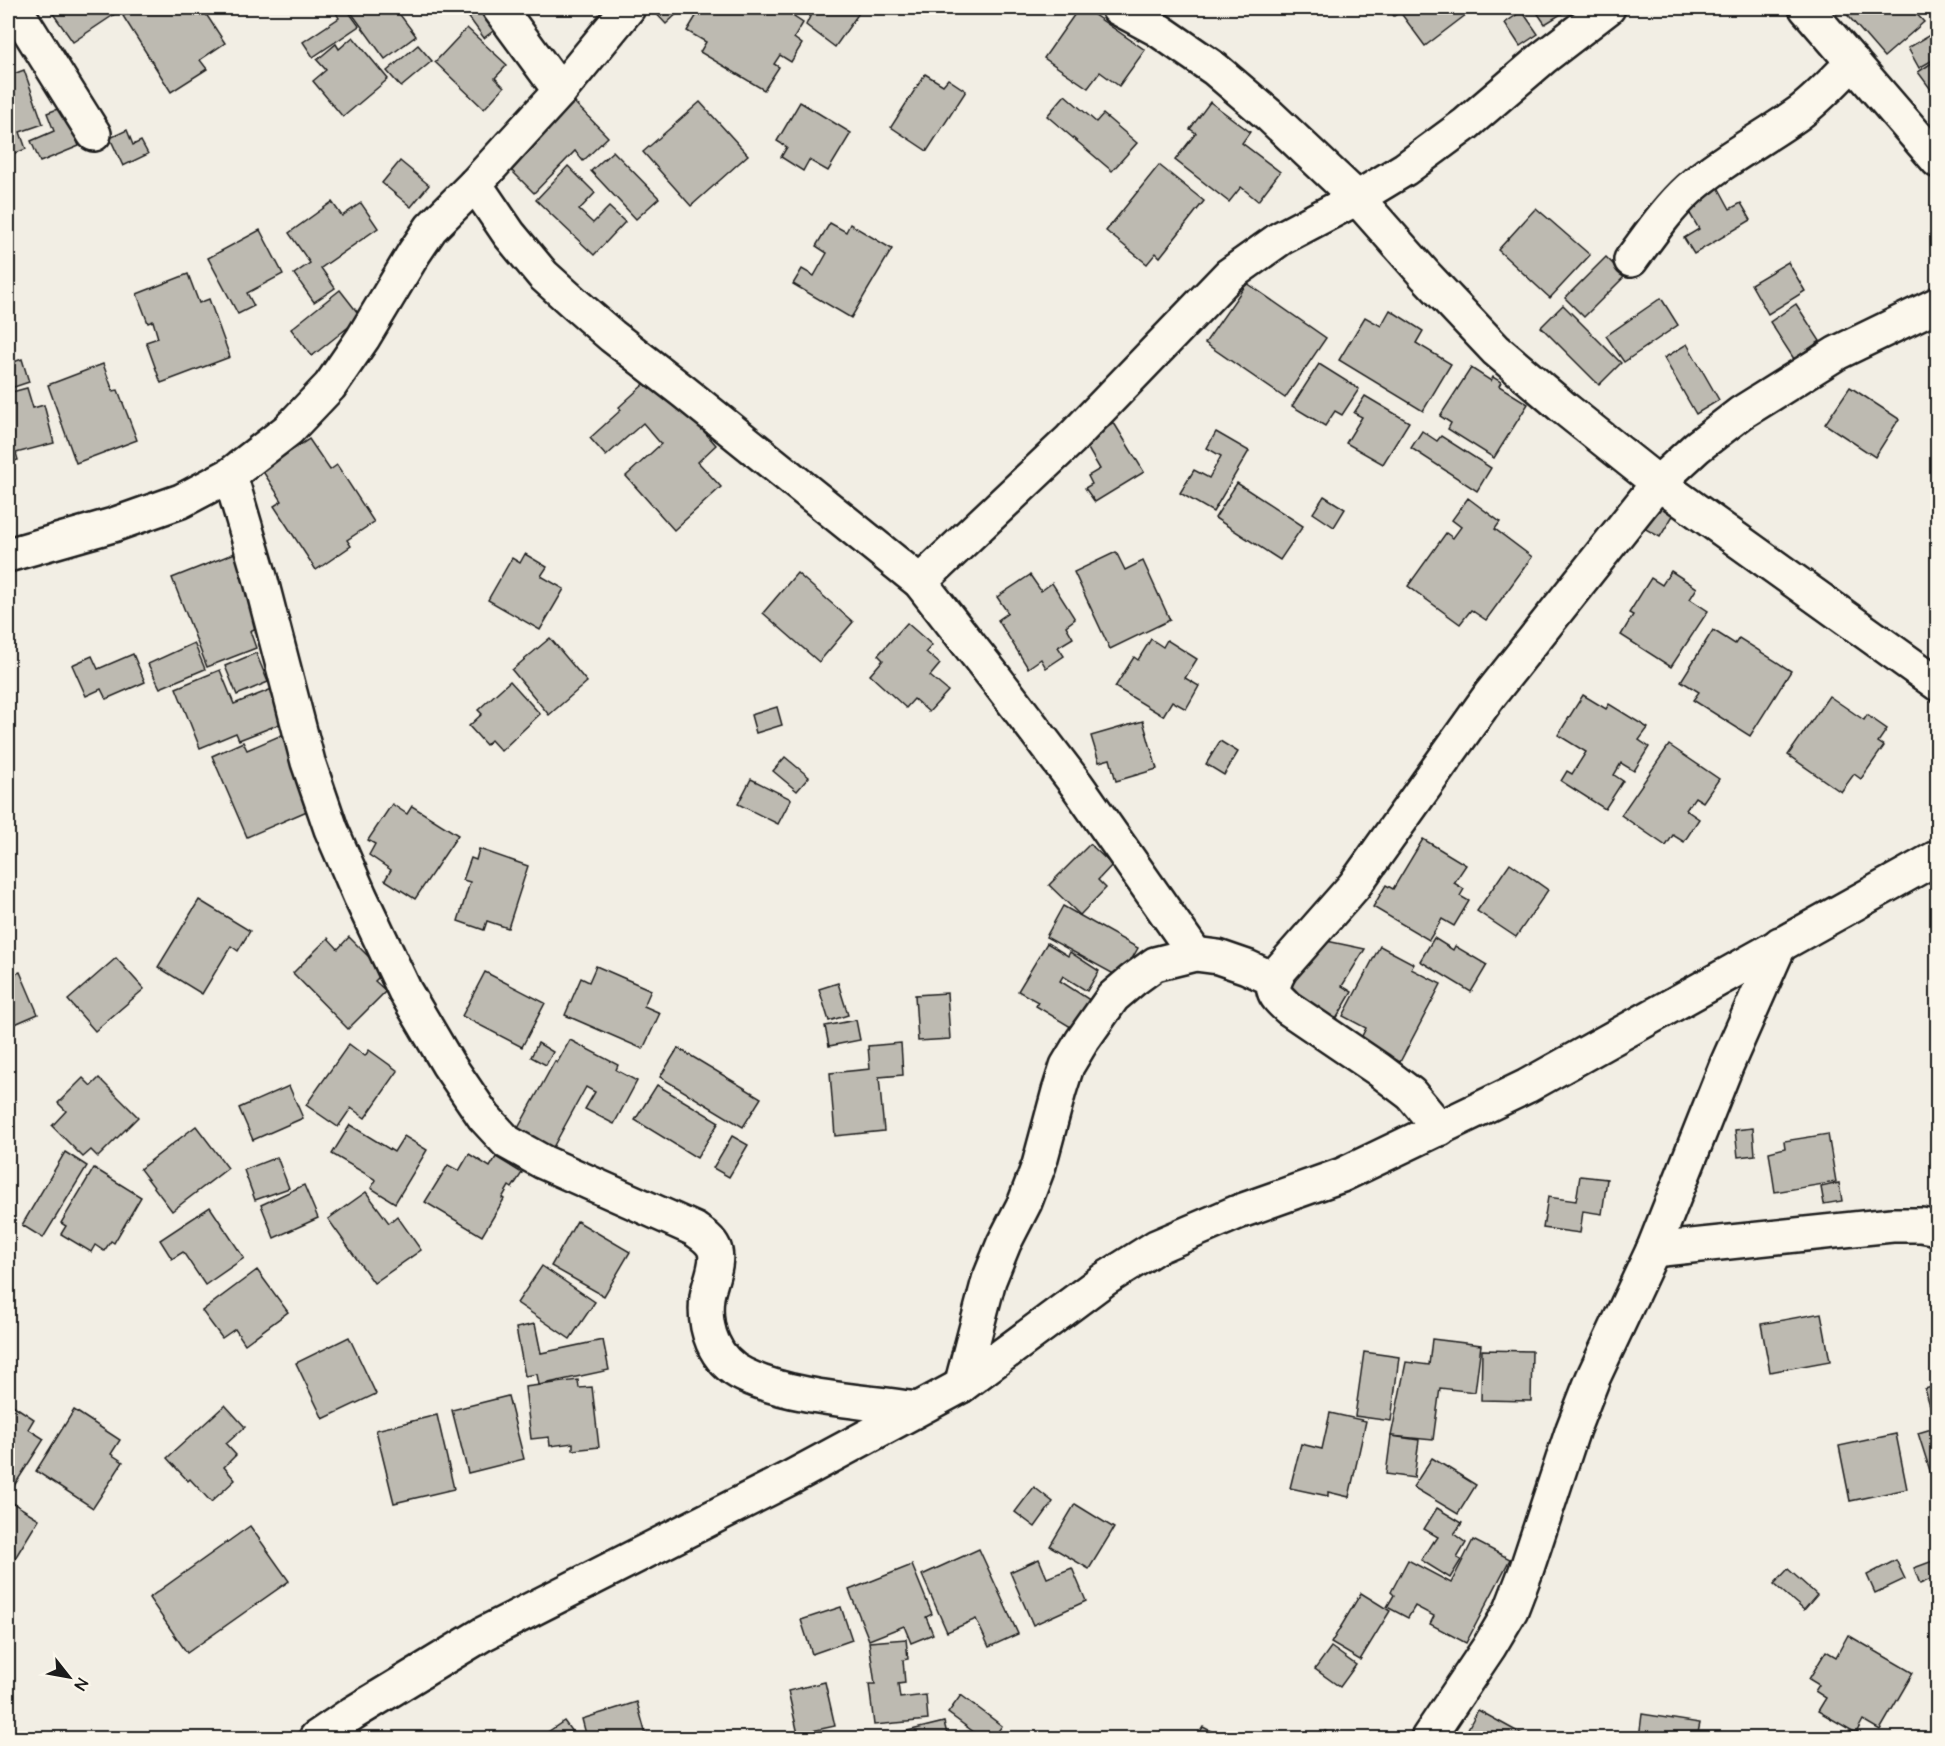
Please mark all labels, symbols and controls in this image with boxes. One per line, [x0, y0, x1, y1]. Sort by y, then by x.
north arrow [39, 1647, 99, 1707]
text: N [69, 1674, 93, 1694]

